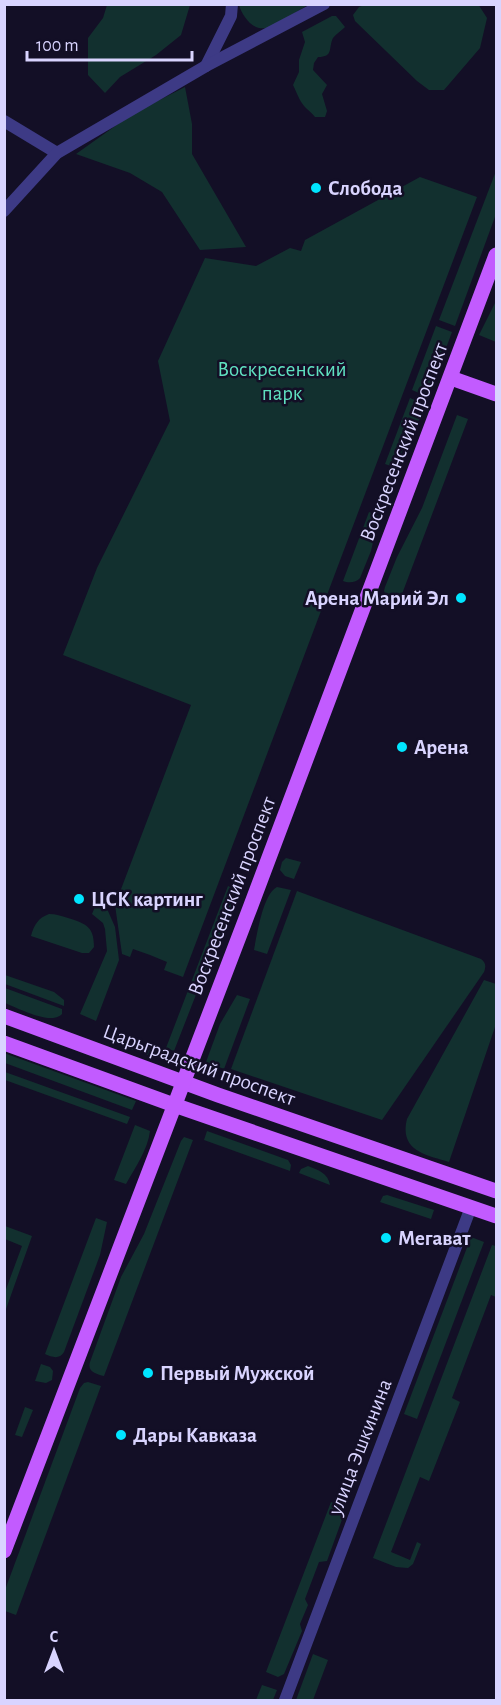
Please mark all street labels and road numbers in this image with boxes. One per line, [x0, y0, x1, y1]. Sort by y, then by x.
street label: Воскресенский проспект [356, 339, 452, 544]
street label: Воскресенский проспект [184, 793, 280, 998]
street label: Царьградский проспект [100, 1020, 298, 1110]
street label: улица Эшкинина [324, 1376, 396, 1519]

